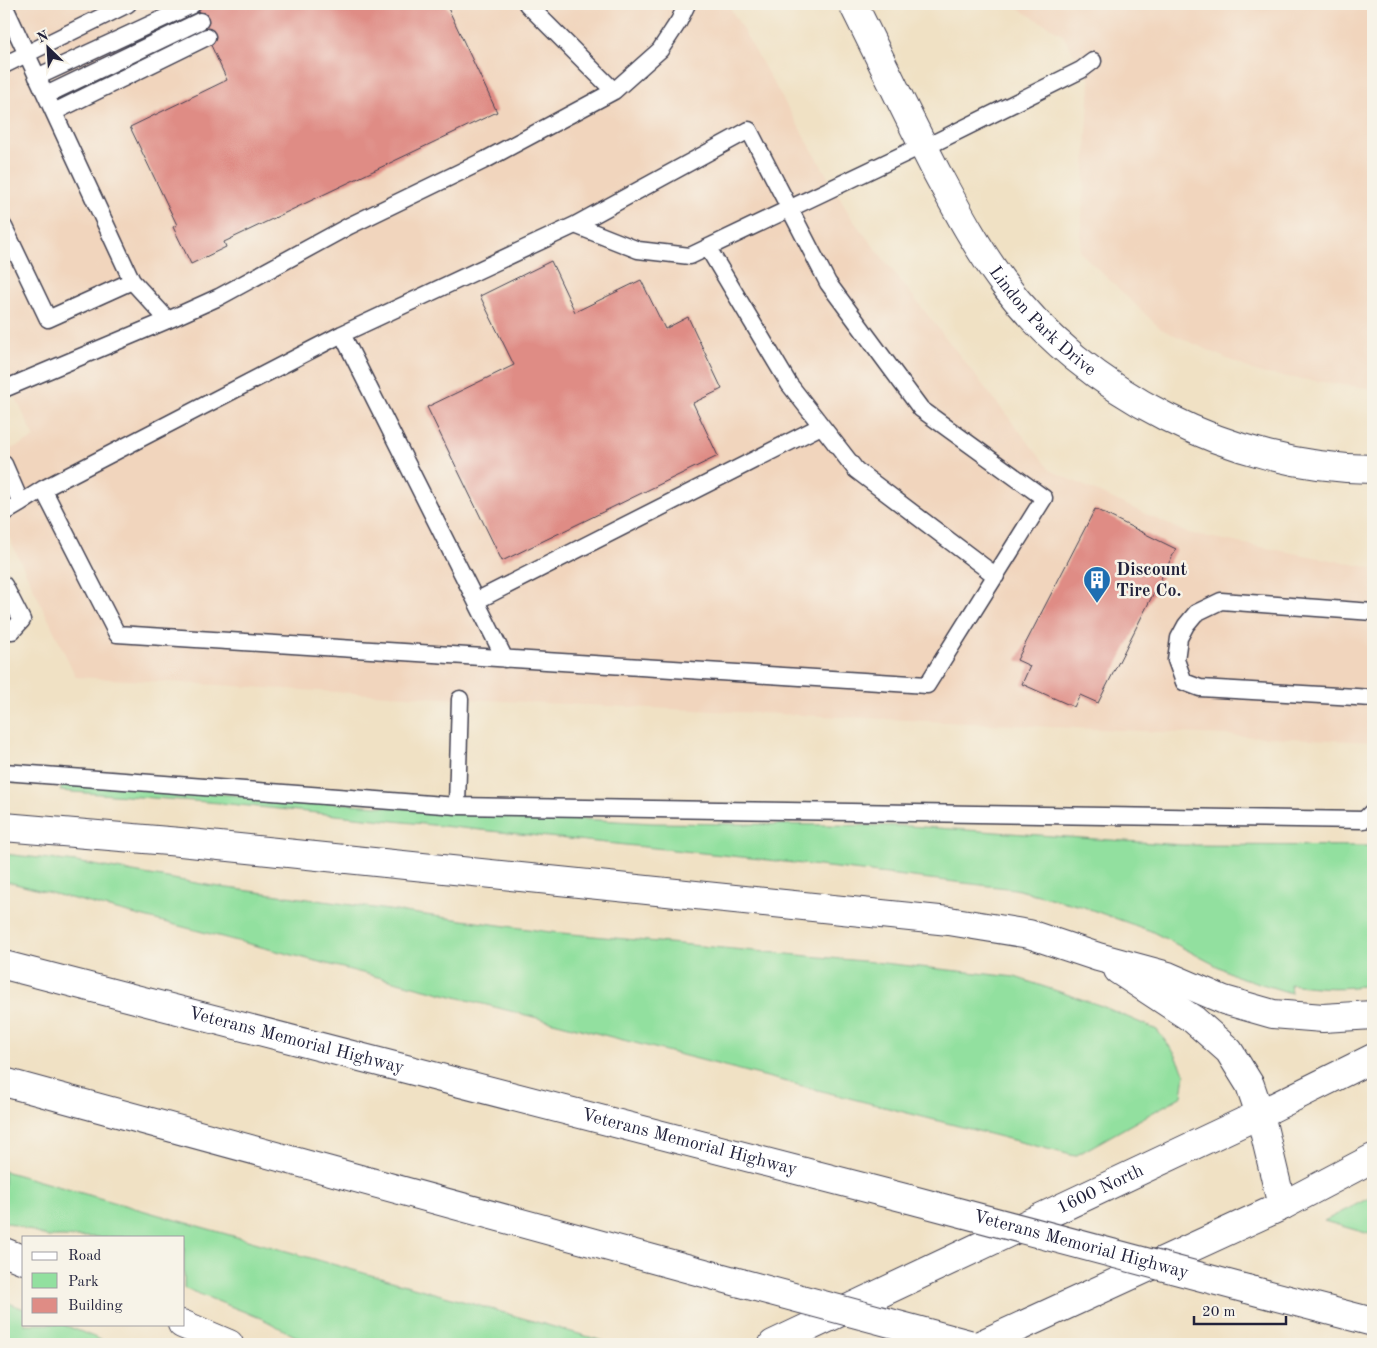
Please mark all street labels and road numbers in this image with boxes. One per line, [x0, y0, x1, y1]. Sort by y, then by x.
street label: Lindon Park Drive [985, 263, 1099, 379]
street label: Veterans Memorial Highway [187, 1004, 406, 1077]
street label: Veterans Memorial Highway [580, 1106, 800, 1179]
street label: 1600 North [1054, 1161, 1146, 1217]
street label: Veterans Memorial Highway [972, 1208, 1191, 1282]

